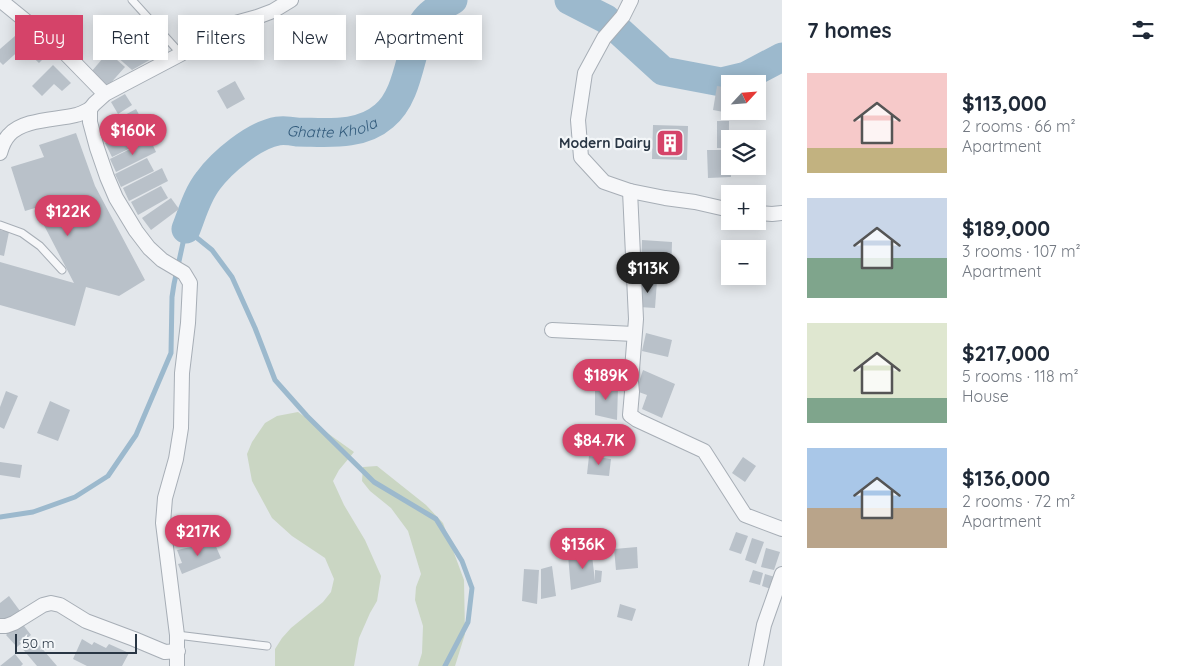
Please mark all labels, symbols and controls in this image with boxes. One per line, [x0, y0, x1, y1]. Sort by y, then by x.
chip: Buy [15, 15, 83, 60]
chip: Rent [93, 15, 168, 60]
chip: Filters [178, 15, 264, 60]
chip: New [274, 15, 346, 60]
chip: Apartment [356, 15, 482, 60]
icon: filters [1129, 16, 1157, 44]
text: 7 homes [807, 17, 892, 43]
north arrow [721, 75, 766, 120]
map controls [721, 75, 766, 285]
text: $113,000 [962, 90, 1047, 116]
icon: home [847, 93, 907, 153]
water label: Ghatte Khola [286, 113, 381, 142]
pin: $160K [98, 114, 168, 156]
text: 2 rooms · 66 m² [962, 116, 1076, 136]
text: $160K [111, 120, 155, 140]
building icon: Modern Dairy [655, 128, 685, 158]
button: layers [721, 130, 766, 175]
place label: Modern Dairy [559, 134, 651, 152]
text: Apartment [962, 136, 1042, 156]
button: + [721, 185, 766, 230]
pin: $122K [33, 194, 103, 237]
text: $122K [46, 201, 90, 221]
text: $189,000 [962, 215, 1050, 241]
icon: home [847, 218, 907, 278]
button: − [721, 240, 766, 285]
text: 3 rooms · 107 m² [962, 241, 1081, 261]
pin: $113K [613, 252, 683, 294]
text: $113K [627, 258, 669, 278]
text: Apartment [962, 261, 1042, 281]
text: $217,000 [962, 340, 1050, 366]
icon: home [847, 343, 907, 403]
pin: $189K [571, 358, 641, 401]
text: $189K [584, 365, 628, 385]
text: 5 rooms · 118 m² [962, 366, 1079, 386]
text: House [962, 386, 1009, 406]
pin: $84.7K [558, 424, 640, 466]
text: $84.7K [574, 430, 624, 450]
text: $136,000 [962, 465, 1050, 491]
icon: home [847, 468, 907, 528]
text: 2 rooms · 72 m² [962, 491, 1075, 511]
text: Apartment [962, 511, 1042, 531]
pin: $217K [163, 514, 233, 557]
text: $217K [176, 521, 220, 541]
pin: $136K [548, 528, 618, 570]
text: $136K [561, 534, 605, 554]
scale bar [15, 631, 138, 654]
text: 50 m [22, 634, 55, 652]

